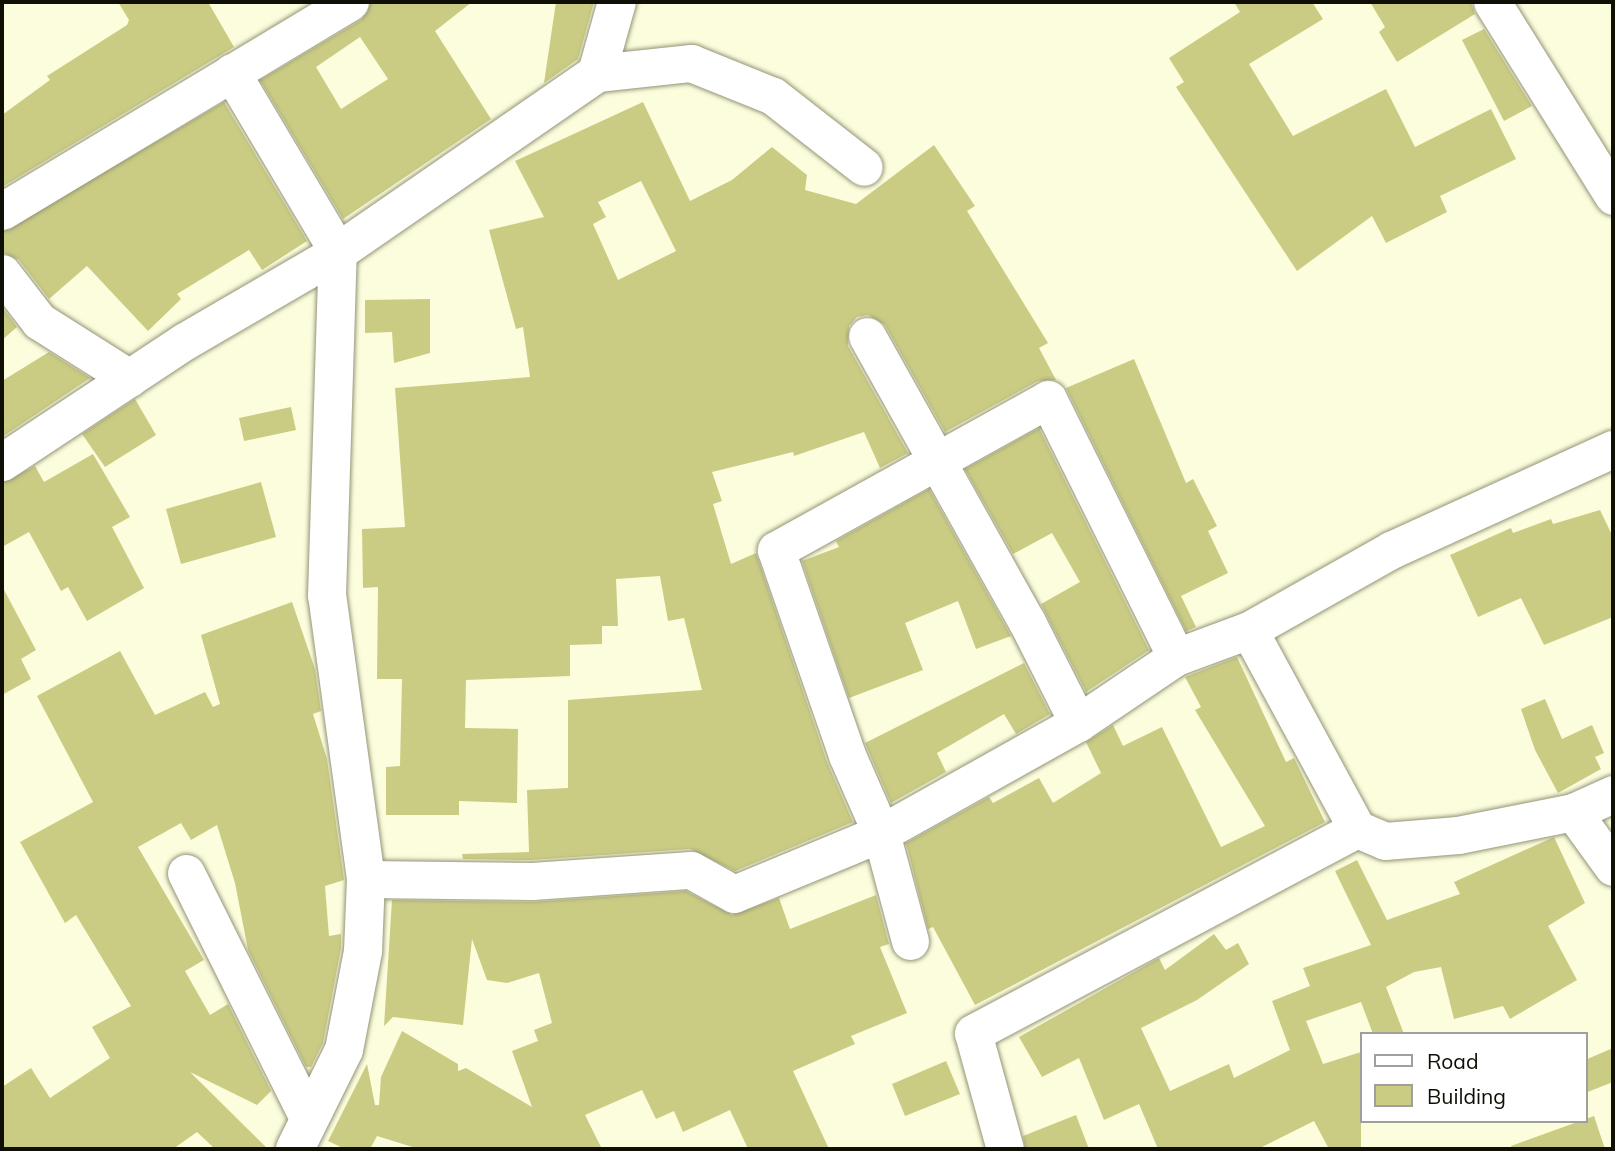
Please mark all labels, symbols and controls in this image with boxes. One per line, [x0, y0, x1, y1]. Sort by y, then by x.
legend [1360, 1032, 1587, 1123]
text: Road [1427, 1048, 1478, 1074]
text: Building [1427, 1083, 1506, 1109]

